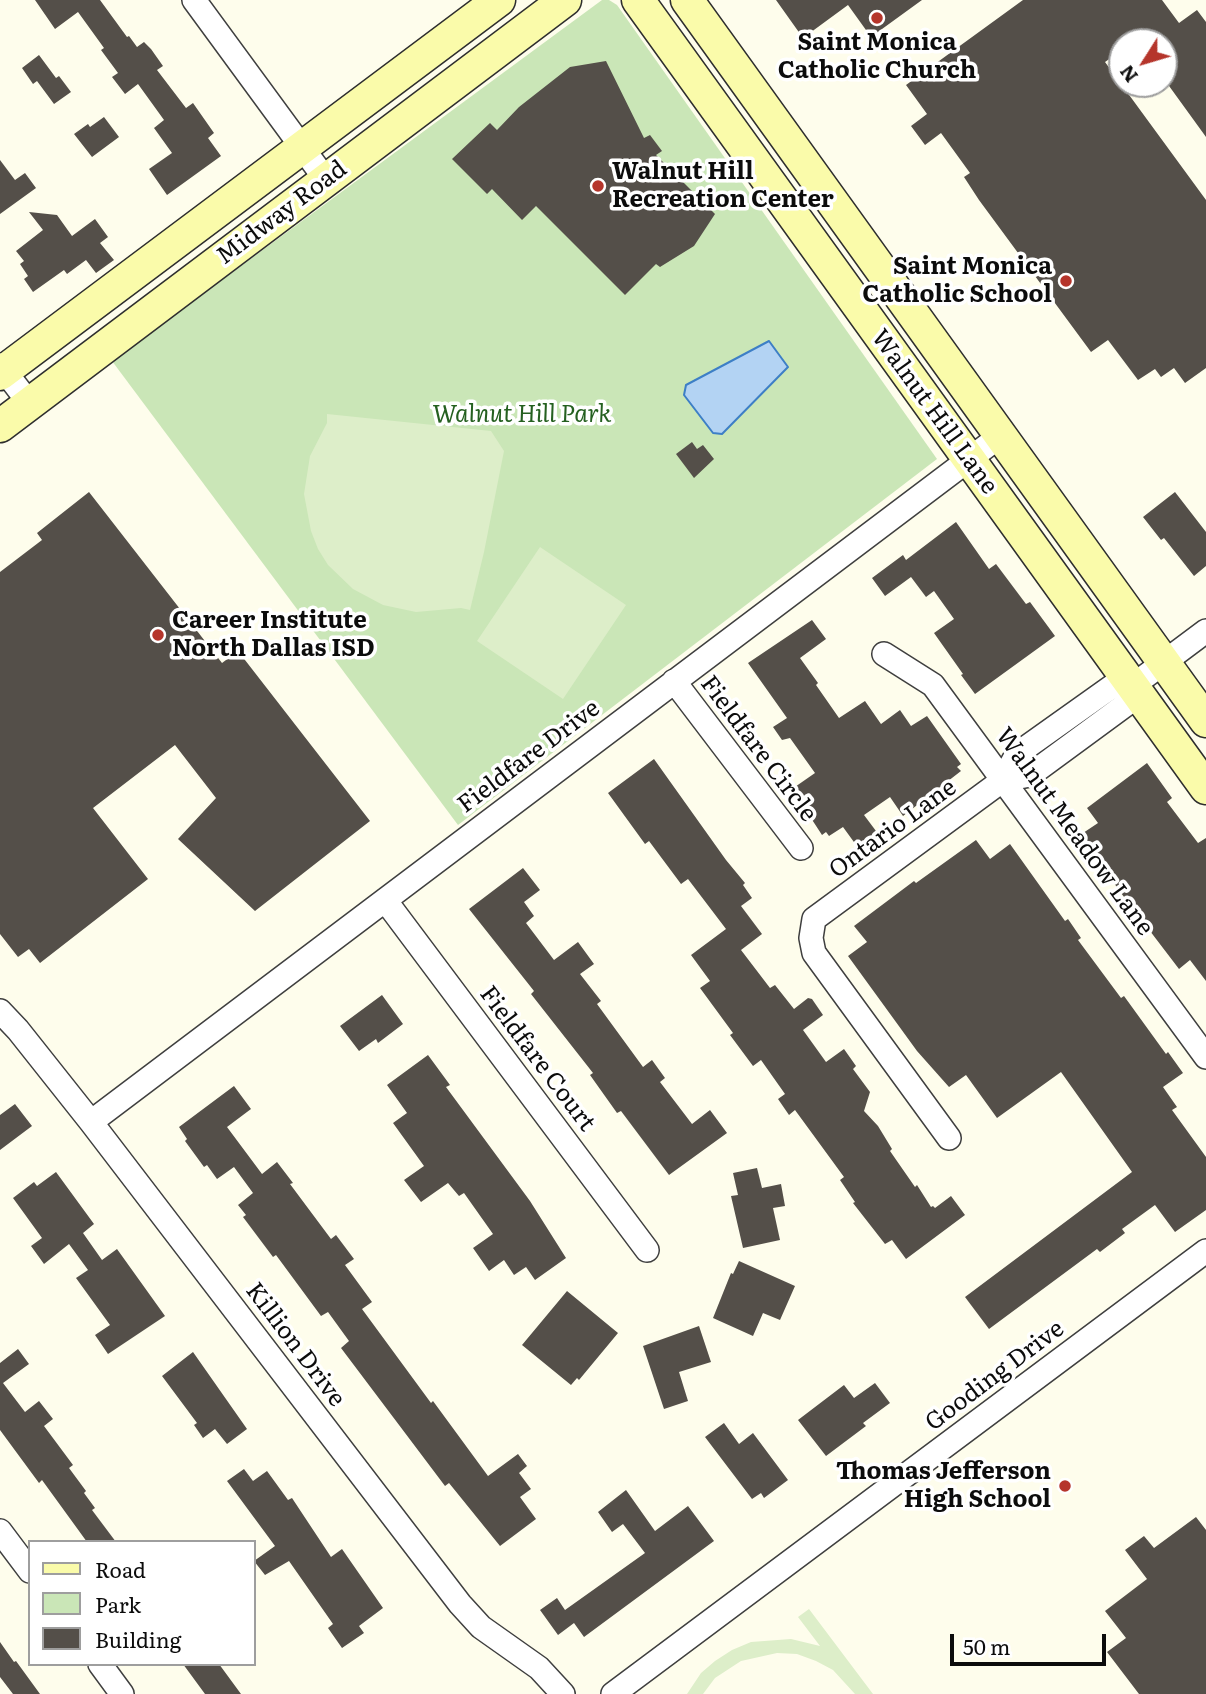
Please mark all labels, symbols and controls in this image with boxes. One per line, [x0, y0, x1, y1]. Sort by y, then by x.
marker: Saint Monica Catholic Church [869, 10, 885, 26]
north arrow [1108, 28, 1178, 98]
place label: Saint Monica Catholic Church [778, 29, 976, 85]
text: N [1112, 60, 1144, 89]
street label: Midway Road [211, 155, 353, 271]
place label: Walnut Hill Recreation Center [612, 158, 834, 214]
marker: Walnut Hill Recreation Center [590, 178, 606, 194]
place label: Saint Monica Catholic School [862, 253, 1052, 309]
marker: Saint Monica Catholic School [1058, 273, 1074, 289]
street label: Walnut Hill Lane [865, 324, 1003, 500]
park label: Walnut Hill Park [433, 401, 611, 429]
place label: Career Institute North Dallas ISD [172, 607, 375, 663]
marker: Career Institute North Dallas ISD [150, 627, 166, 643]
street label: Fieldfare Circle [694, 670, 822, 828]
street label: Fieldfare Drive [452, 694, 606, 820]
street label: Walnut Meadow Lane [989, 723, 1159, 941]
street label: Ontario Lane [824, 773, 962, 885]
street label: Fieldfare Court [473, 981, 601, 1137]
street label: Killion Drive [239, 1277, 351, 1413]
street label: Gooding Drive [920, 1315, 1070, 1437]
place label: Thomas Jefferson High School [836, 1458, 1051, 1514]
marker: Thomas Jefferson High School [1057, 1478, 1073, 1494]
legend [28, 1540, 256, 1666]
text: Road [95, 1553, 146, 1584]
text: Park [95, 1588, 141, 1619]
scale bar [954, 1620, 1110, 1664]
text: Building [95, 1623, 181, 1654]
text: 50 m [963, 1630, 1010, 1661]

